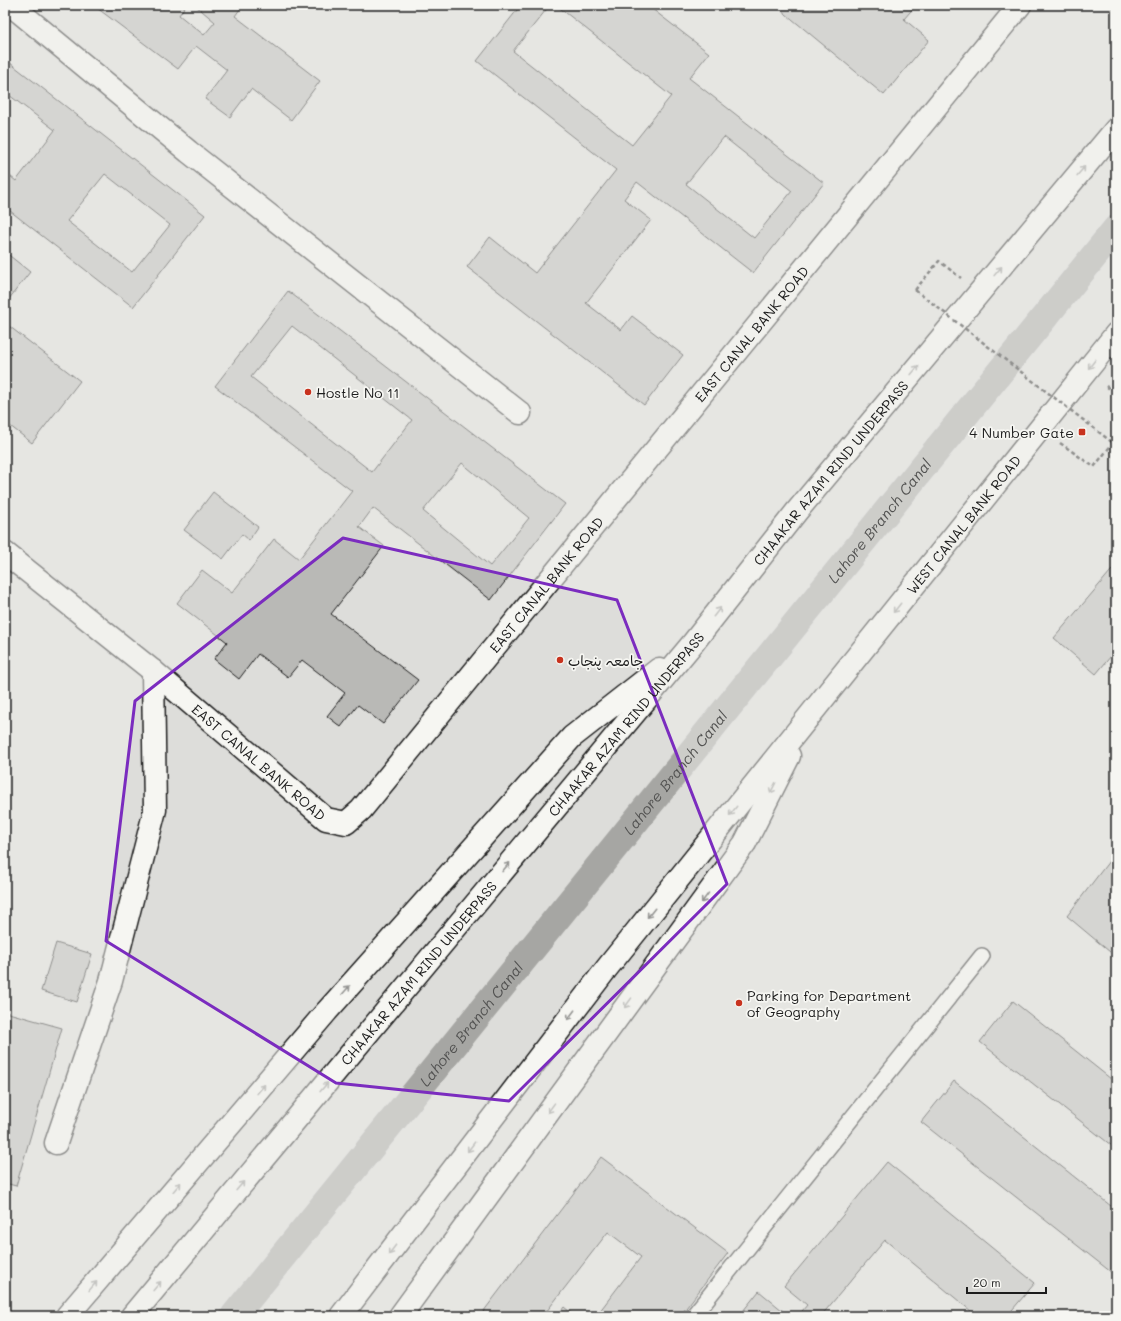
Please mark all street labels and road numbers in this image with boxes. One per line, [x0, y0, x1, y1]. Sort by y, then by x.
street label: EAST CANAL BANK ROAD [690, 261, 812, 406]
street label: CHAAKAR AZAM RIND UNDERPASS [748, 376, 912, 569]
street label: WEST CANAL BANK ROAD [902, 451, 1025, 598]
street label: EAST CANAL BANK ROAD [484, 512, 607, 656]
street label: CHAAKAR AZAM RIND UNDERPASS [543, 628, 708, 820]
street label: EAST CANAL BANK ROAD [188, 699, 330, 825]
street label: CHAAKAR AZAM RIND UNDERPASS [336, 876, 501, 1069]

